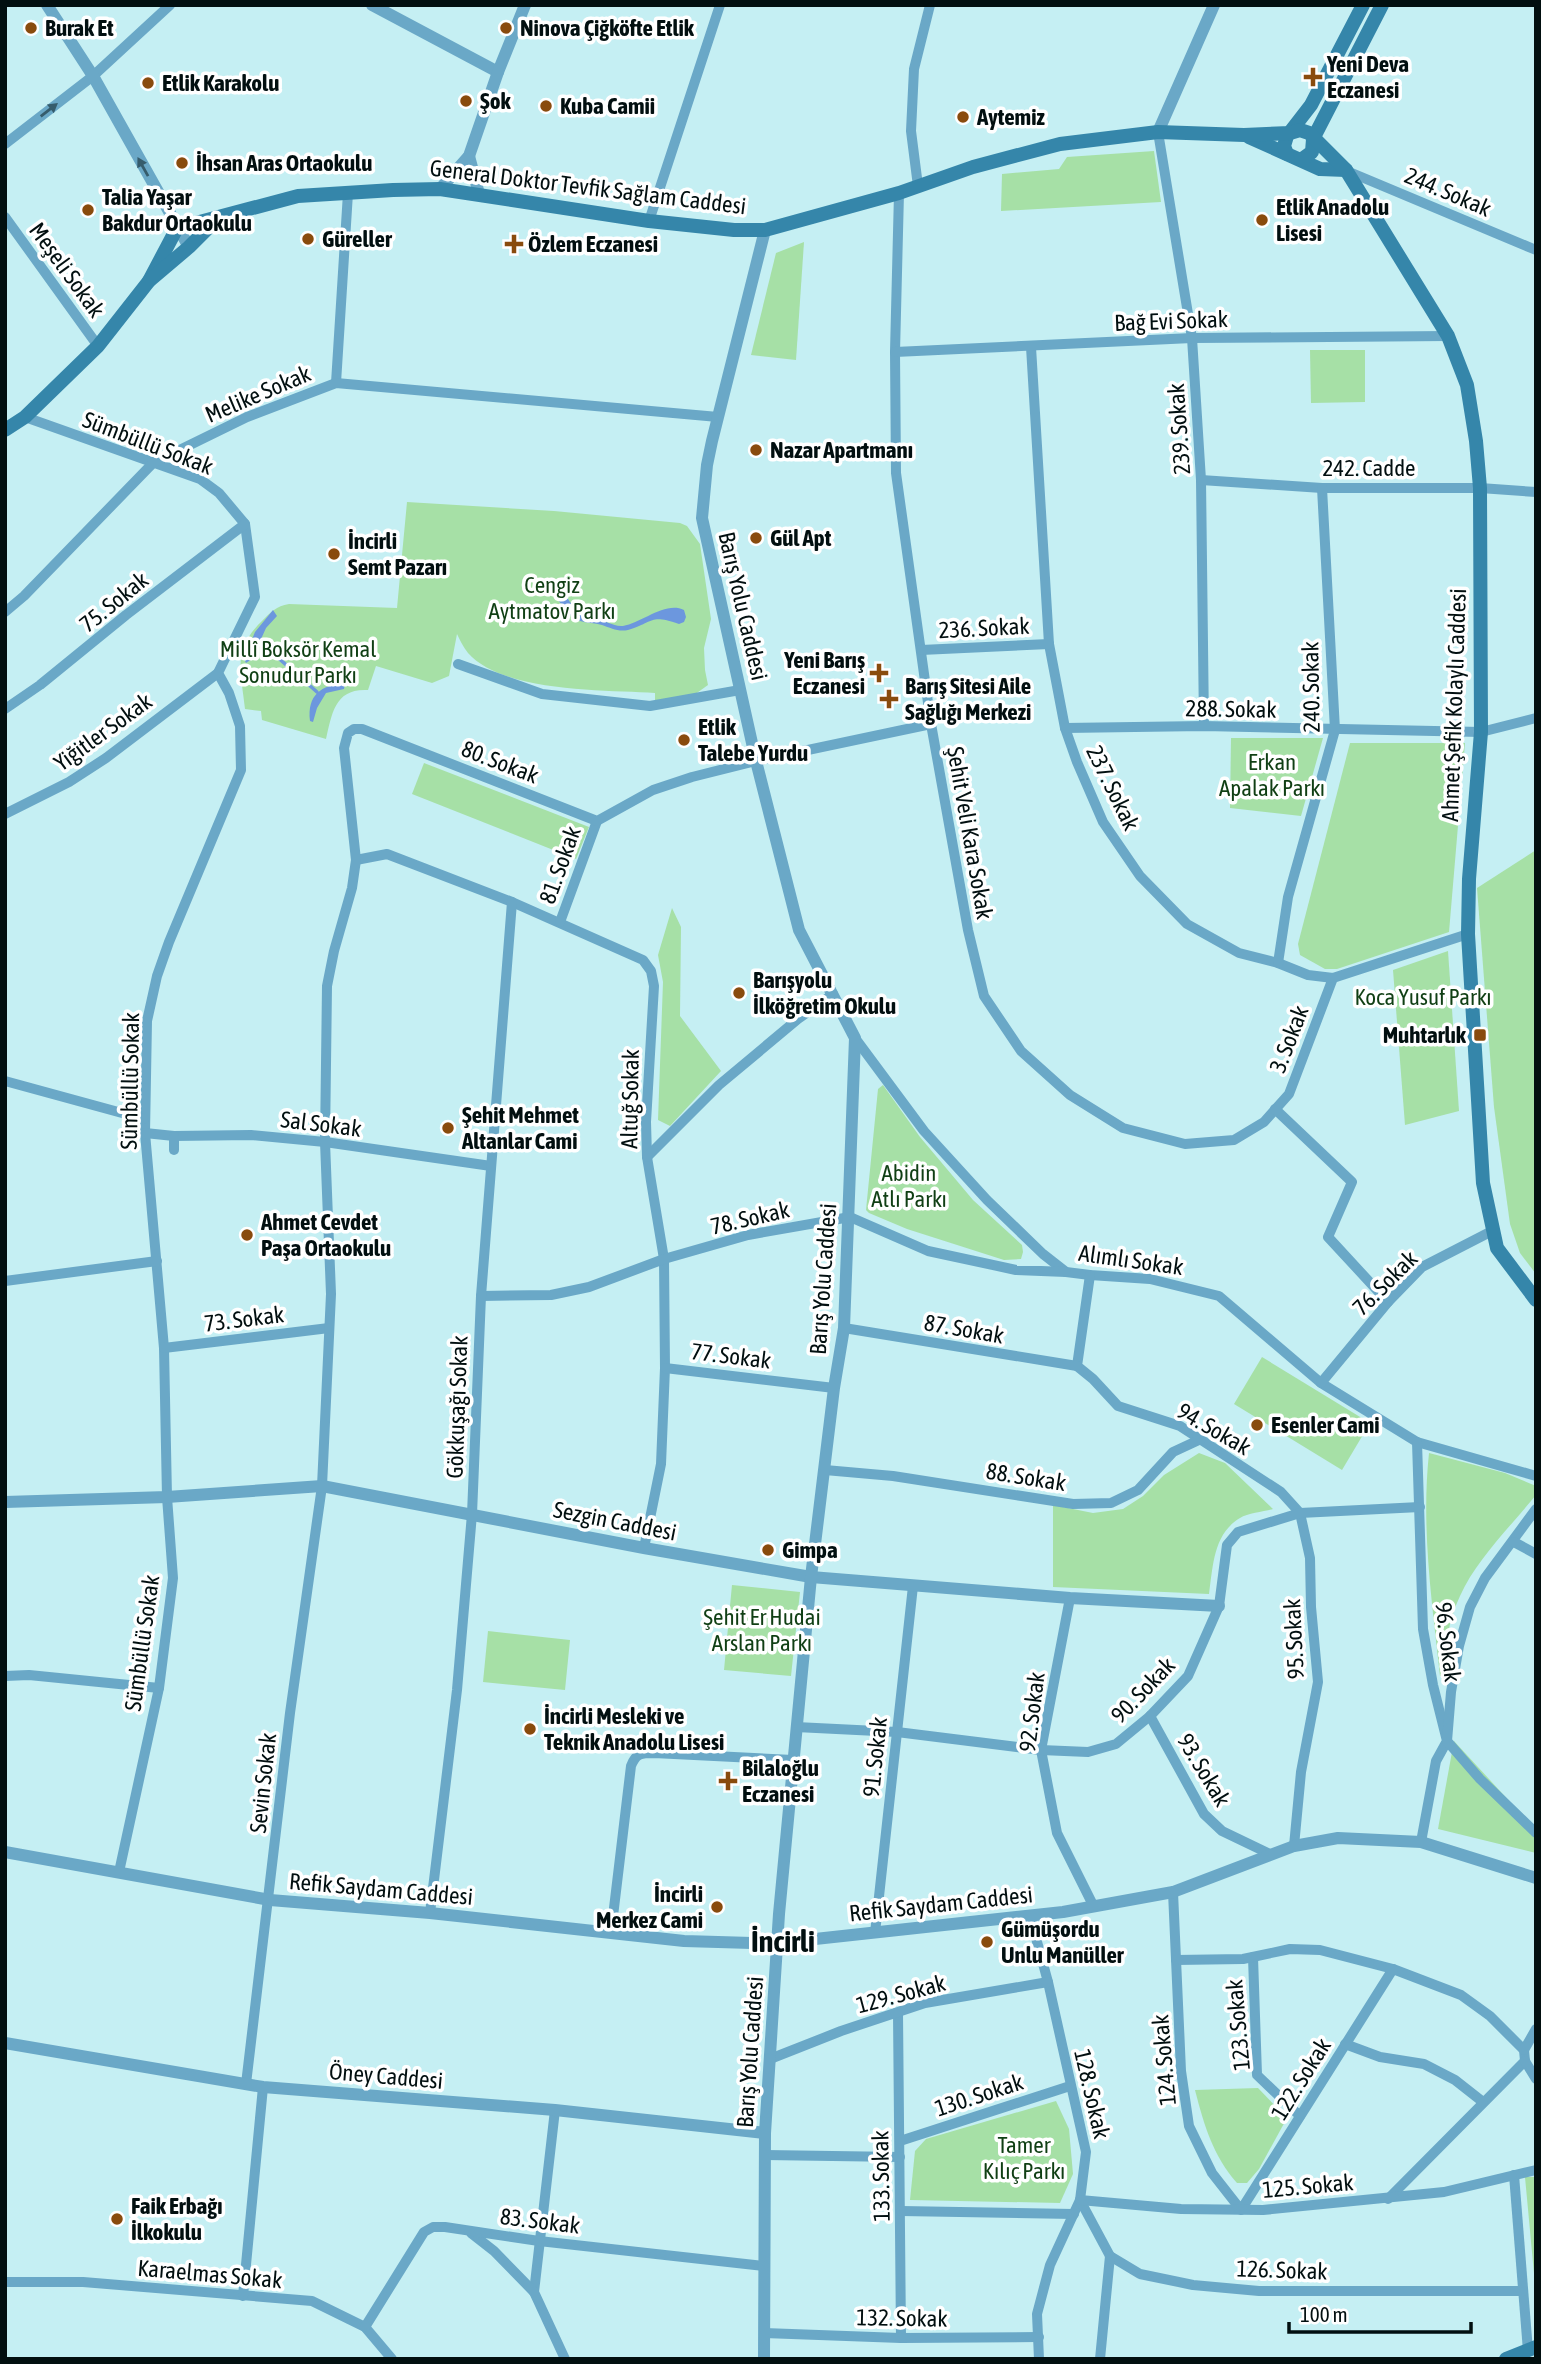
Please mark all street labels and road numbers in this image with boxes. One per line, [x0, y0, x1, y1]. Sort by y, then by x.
street label: General Doktor Tevfik Sağlam Caddesi [428, 155, 748, 219]
street label: 244. Sokak [1401, 162, 1495, 222]
street label: Meşeli Sokak [24, 218, 110, 322]
street label: Bağ Evi Sokak [1114, 306, 1228, 336]
street label: Melike Sokak [201, 360, 315, 428]
street label: 239. Sokak [1163, 383, 1195, 475]
street label: Sümbüllü Sokak [79, 406, 217, 480]
street label: 242. Cadde [1323, 455, 1415, 481]
street label: Barış Yolu Caddesi [713, 529, 773, 683]
street label: 75. Sokak [75, 567, 153, 637]
street label: Ahmet Şefik Kolaylı Caddesi [1437, 588, 1471, 822]
street label: 236. Sokak [938, 613, 1030, 643]
street label: 240. Sokak [1297, 641, 1325, 733]
street label: Yiğitler Sokak [49, 688, 157, 776]
street label: 288. Sokak [1185, 695, 1277, 723]
street label: 80. Sokak [458, 735, 542, 789]
street label: 237. Sokak [1081, 741, 1145, 835]
street label: Şehit Veli Kara Sokak [942, 745, 998, 921]
street label: 81. Sokak [534, 823, 586, 907]
street label: 3. Sokak [1264, 1002, 1314, 1076]
street label: Sümbüllü Sokak [116, 1012, 144, 1150]
street label: Altuğ Sokak [616, 1049, 644, 1149]
street label: Sal Sokak [279, 1106, 363, 1142]
street label: 78. Sokak [708, 1196, 792, 1240]
street label: Barış Yolu Caddesi [805, 1202, 841, 1356]
street label: Alımlı Sokak [1077, 1240, 1185, 1280]
street label: 76. Sokak [1347, 1245, 1423, 1321]
street label: 73. Sokak [203, 1301, 285, 1337]
street label: 87. Sokak [922, 1309, 1006, 1349]
street label: Gökkuşağı Sokak [442, 1335, 472, 1479]
street label: 77. Sokak [690, 1338, 772, 1374]
street label: 94. Sokak [1173, 1398, 1255, 1460]
street label: 88. Sokak [984, 1458, 1068, 1496]
street label: Sezgin Caddesi [551, 1496, 679, 1546]
street label: Sümbüllü Sokak [120, 1573, 164, 1713]
street label: 95. Sokak [1279, 1598, 1309, 1680]
street label: 96. Sokak [1430, 1601, 1466, 1683]
street label: 90. Sokak [1106, 1652, 1180, 1728]
street label: 92. Sokak [1014, 1671, 1050, 1753]
street label: 91. Sokak [858, 1716, 892, 1798]
street label: 93. Sokak [1172, 1729, 1236, 1811]
street label: Sevin Sokak [245, 1732, 281, 1834]
street label: Refik Saydam Caddesi [288, 1868, 474, 1910]
street label: Refik Saydam Caddesi [848, 1881, 1034, 1927]
street label: 129. Sokak [854, 1970, 948, 2018]
street label: Barış Yolu Caddesi [732, 1975, 768, 2129]
street label: 123. Sokak [1221, 1978, 1255, 2072]
street label: 124. Sokak [1147, 2013, 1181, 2107]
street label: 122. Sokak [1266, 2033, 1336, 2125]
street label: 128. Sokak [1069, 2047, 1115, 2141]
street label: Öney Caddesi [328, 2058, 444, 2094]
street label: 130. Sokak [932, 2069, 1026, 2121]
street label: 133. Sokak [867, 2130, 895, 2222]
street label: 125. Sokak [1261, 2169, 1355, 2203]
street label: 83. Sokak [499, 2203, 581, 2239]
street label: Karaelmas Sokak [137, 2255, 283, 2293]
street label: 126. Sokak [1236, 2255, 1328, 2285]
street label: 132. Sokak [856, 2304, 948, 2332]

